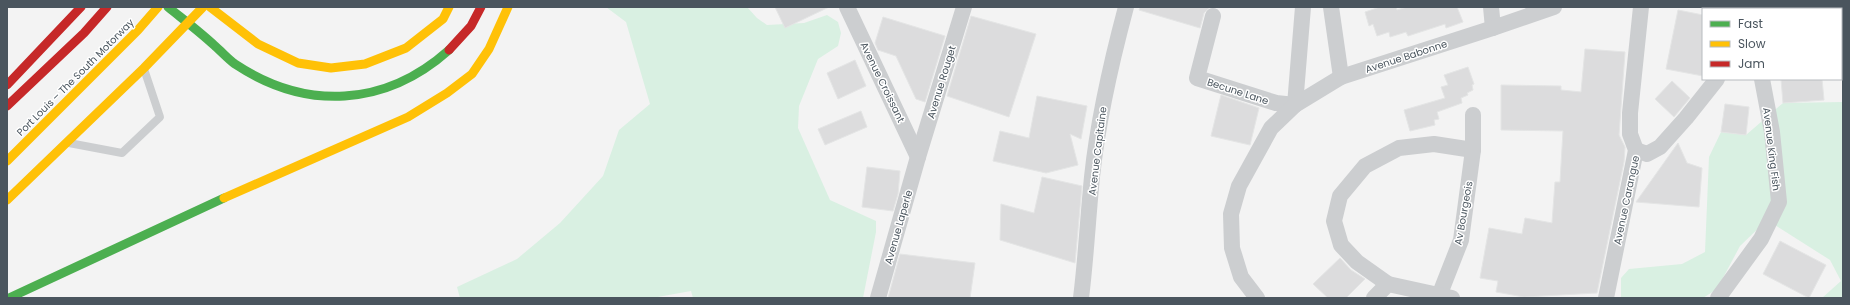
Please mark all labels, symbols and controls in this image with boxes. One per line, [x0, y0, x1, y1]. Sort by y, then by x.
legend [1702, 8, 1842, 80]
street label: Port Louis – The South Motorway [13, 15, 138, 139]
text: Fast [1738, 15, 1763, 32]
text: Slow [1738, 35, 1766, 52]
street label: Avenue Babonne [1363, 36, 1449, 77]
street label: Avenue Croissant [857, 39, 909, 125]
street label: Avenue Rouget [923, 43, 960, 121]
text: Jam [1738, 55, 1765, 72]
street label: Becune Lane [1205, 74, 1270, 108]
street label: Avenue Capitaine [1085, 106, 1110, 196]
street label: Avenue King Fish [1759, 107, 1784, 191]
street label: Avenue Carangue [1610, 154, 1643, 246]
street label: Av Bourgeois [1450, 180, 1476, 246]
street label: Avenue Laperle [881, 188, 916, 266]

